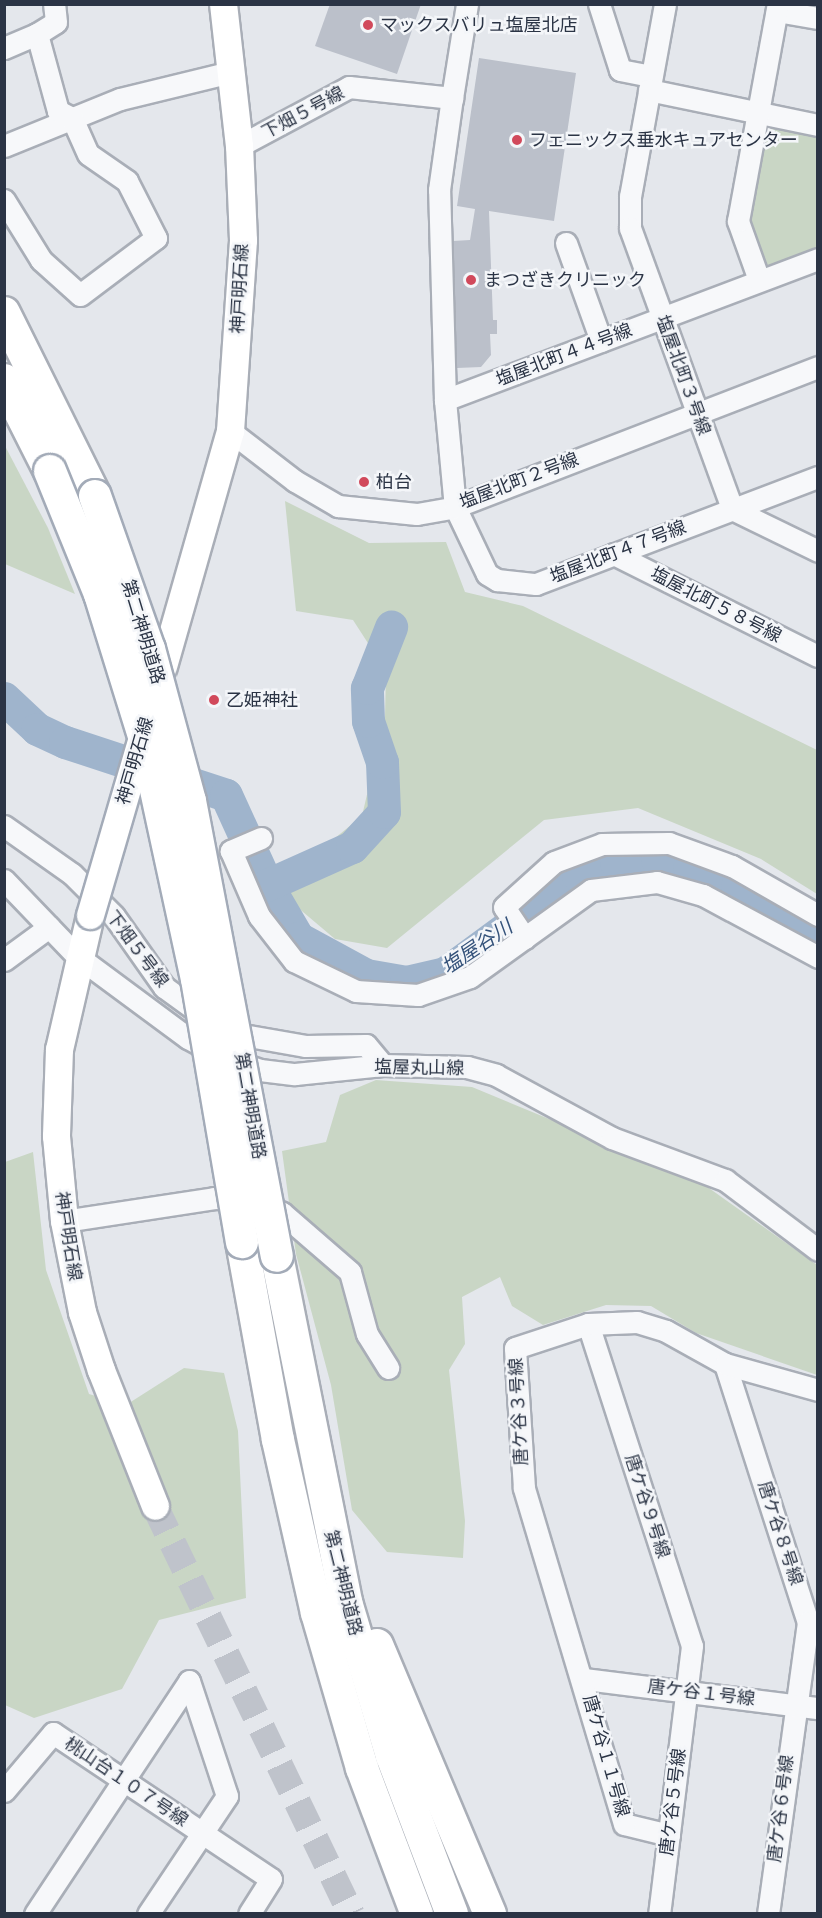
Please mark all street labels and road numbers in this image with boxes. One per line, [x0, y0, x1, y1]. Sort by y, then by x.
street label: 下畑５号線 [258, 82, 348, 144]
street label: 神戸明石線 [227, 243, 253, 335]
street label: 塩屋北町３号線 [651, 312, 715, 438]
street label: 塩屋北町４４号線 [493, 319, 635, 391]
street label: 塩屋北町２号線 [456, 448, 582, 514]
street label: 塩屋北町４７号線 [547, 516, 689, 588]
street label: 塩屋北町５８号線 [647, 563, 785, 647]
street label: 第二神明道路 [117, 577, 169, 687]
street label: 神戸明石線 [112, 715, 158, 807]
street label: 下畑５号線 [101, 907, 173, 991]
street label: 第二神明道路 [230, 1051, 270, 1161]
street label: 塩屋丸山線 [374, 1056, 464, 1080]
street label: 神戸明石線 [50, 1190, 86, 1282]
street label: 唐ケ谷３号線 [505, 1358, 533, 1466]
street label: 唐ケ谷９号線 [620, 1451, 674, 1561]
street label: 唐ケ谷８号線 [753, 1478, 807, 1588]
street label: 第二神明道路 [319, 1528, 367, 1638]
street label: 唐ケ谷１号線 [646, 1676, 756, 1710]
street label: 唐ケ谷１１号線 [578, 1692, 634, 1820]
street label: 桃山台１０７号線 [60, 1733, 192, 1831]
street label: 唐ケ谷５号線 [656, 1747, 690, 1857]
street label: 唐ケ谷６号線 [764, 1754, 798, 1864]

